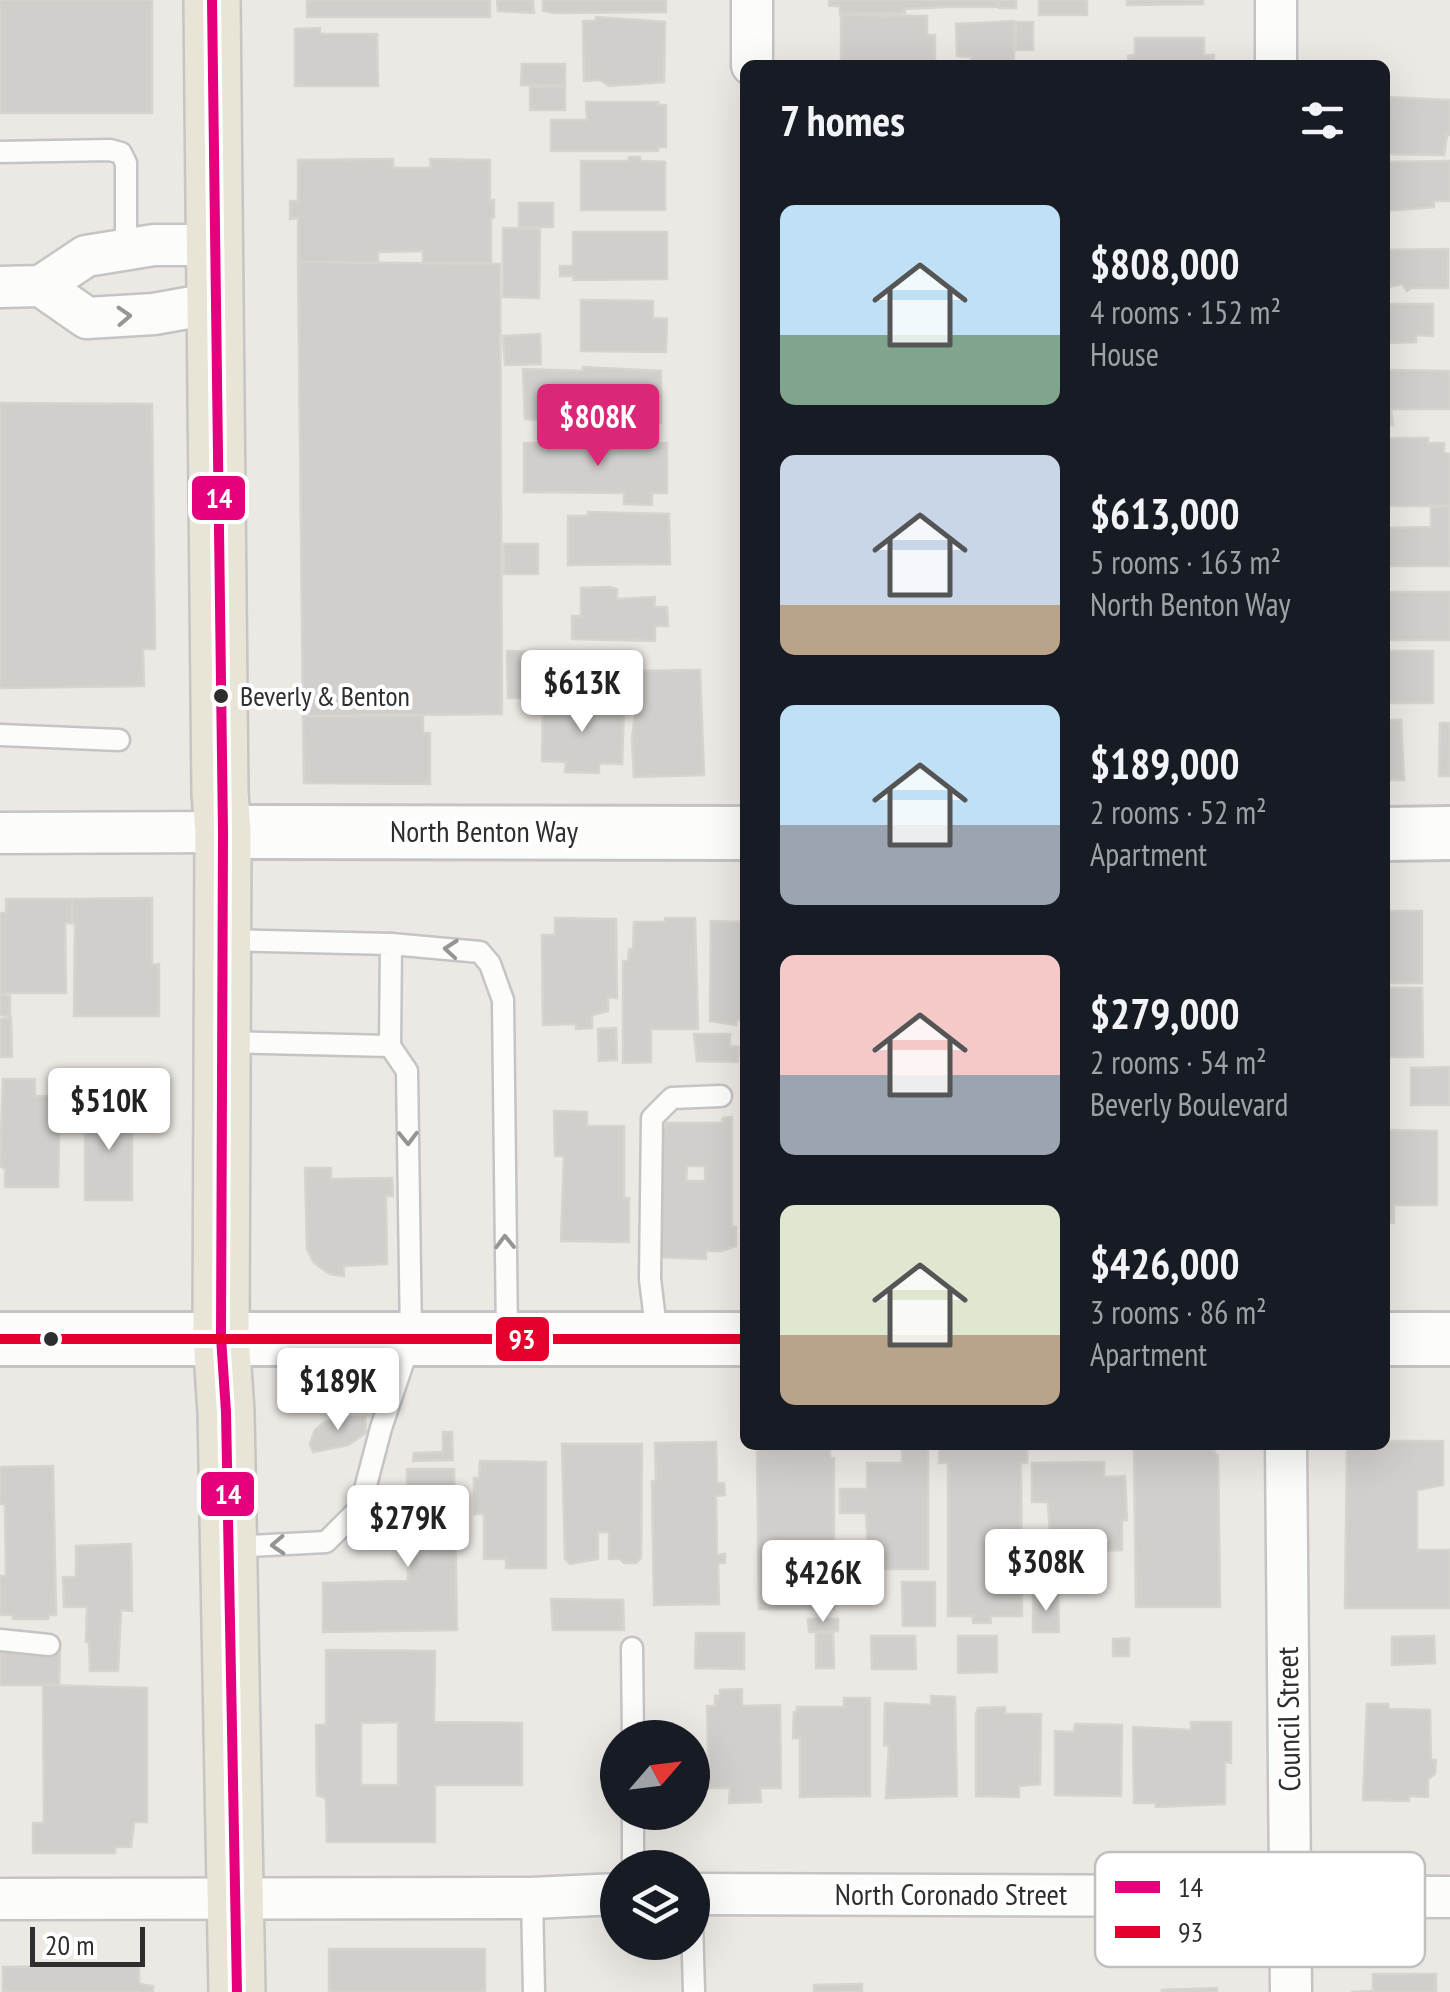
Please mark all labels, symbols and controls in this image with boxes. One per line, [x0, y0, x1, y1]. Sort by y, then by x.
text: 7 homes [780, 93, 905, 148]
icon: filters [1295, 93, 1350, 148]
text: $808,000 [1090, 236, 1240, 291]
icon: home [860, 245, 980, 365]
text: 4 rooms · 152 m² [1090, 291, 1281, 333]
one-way arrow [116, 306, 132, 327]
text: House [1090, 333, 1159, 375]
pin: $808K [528, 384, 668, 469]
text: $808K [559, 395, 637, 437]
line badge: 14 [190, 474, 247, 522]
text: 14 [206, 479, 233, 516]
text: $613,000 [1090, 486, 1240, 541]
icon: home [860, 495, 980, 615]
text: 5 rooms · 163 m² [1090, 541, 1281, 583]
text: North Benton Way [1090, 583, 1291, 625]
pin: $613K [512, 650, 652, 735]
text: $613K [543, 661, 621, 703]
place label: Beverly & Benton [240, 677, 410, 714]
marker: Beverly & Benton [211, 686, 231, 706]
text: $189,000 [1090, 736, 1240, 791]
icon: home [860, 745, 980, 865]
text: 2 rooms · 52 m² [1090, 791, 1267, 833]
street label: North Benton Way [390, 811, 579, 850]
text: Apartment [1090, 833, 1207, 875]
one-way arrow [442, 939, 458, 961]
text: $279,000 [1090, 986, 1240, 1041]
icon: home [860, 995, 980, 1115]
text: 2 rooms · 54 m² [1090, 1041, 1267, 1083]
pin: $510K [39, 1068, 179, 1153]
text: $510K [70, 1079, 148, 1121]
text: Beverly Boulevard [1090, 1083, 1288, 1125]
one-way arrow [397, 1132, 419, 1147]
one-way arrow [495, 1233, 516, 1249]
text: $426,000 [1090, 1236, 1240, 1291]
icon: home [860, 1245, 980, 1365]
text: 3 rooms · 86 m² [1090, 1291, 1267, 1333]
line badge: 93 [494, 1315, 551, 1363]
text: 93 [509, 1320, 535, 1357]
unlabelled marker [41, 1329, 61, 1349]
text: Apartment [1090, 1333, 1207, 1375]
pin: $189K [268, 1348, 408, 1433]
text: $189K [299, 1359, 377, 1401]
line badge: 14 [199, 1470, 256, 1518]
text: 14 [215, 1475, 242, 1512]
pin: $279K [338, 1485, 478, 1570]
text: $279K [369, 1496, 447, 1538]
pin: $308K [976, 1529, 1116, 1614]
one-way arrow [270, 1534, 286, 1555]
pin: $426K [753, 1540, 893, 1625]
text: $308K [1007, 1540, 1085, 1582]
text: $426K [784, 1551, 862, 1593]
street label: Council Street [1267, 1646, 1308, 1792]
north arrow [600, 1720, 710, 1830]
map controls [600, 1720, 710, 1960]
button: layers [600, 1850, 710, 1960]
legend [1095, 1852, 1425, 1967]
text: 14 [1178, 1868, 1204, 1905]
street label: North Coronado Street [835, 1874, 1068, 1913]
text: 93 [1178, 1913, 1203, 1950]
scale bar [30, 1922, 145, 1966]
text: 20 m [45, 1926, 94, 1963]

